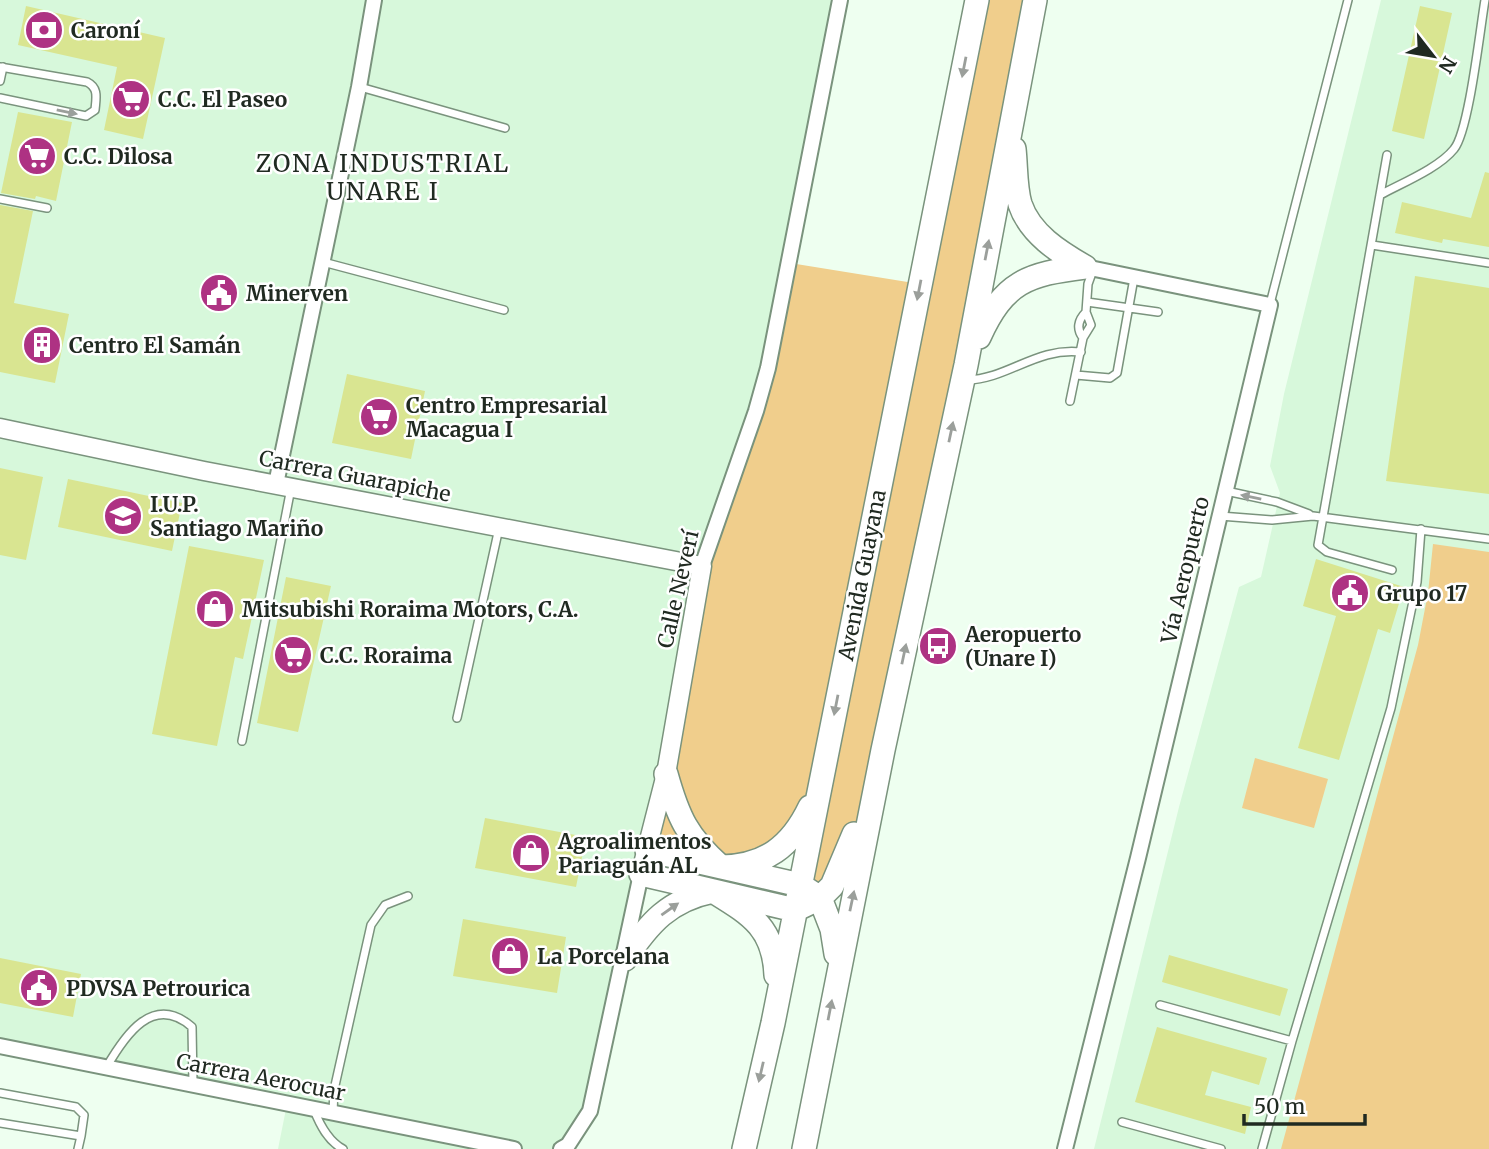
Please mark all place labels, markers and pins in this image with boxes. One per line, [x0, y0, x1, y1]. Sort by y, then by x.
bank icon: Caroní [23, 9, 65, 51]
place label: Caroní [71, 17, 141, 44]
supermarket icon: C.C. El Paseo [110, 78, 152, 120]
place label: C.C. El Paseo [158, 86, 287, 113]
supermarket icon: C.C. Dilosa [16, 135, 58, 177]
place label: C.C. Dilosa [64, 143, 173, 170]
public building icon: Minerven [198, 272, 240, 314]
place label: Minerven [246, 280, 348, 307]
building icon: Centro El Samán [21, 324, 63, 366]
place label: Centro El Samán [69, 332, 241, 359]
place label: Centro Empresarial Macagua I [406, 392, 607, 443]
supermarket icon: Centro Empresarial Macagua I [358, 396, 400, 438]
place label: I.U.P. Santiago Mariño [150, 491, 323, 542]
school or university icon: I.U.P. Santiago Mariño [102, 495, 144, 537]
public building icon: Grupo 17 [1329, 572, 1371, 614]
place label: Grupo 17 [1377, 580, 1467, 607]
shop icon: Mitsubishi Roraima Motors, C.A. [194, 588, 236, 630]
place label: Mitsubishi Roraima Motors, C.A. [242, 596, 579, 623]
place label: Aeropuerto (Unare I) [964, 621, 1081, 672]
bus stop icon: Aeropuerto (Unare I) [917, 625, 959, 667]
supermarket icon: C.C. Roraima [272, 634, 314, 676]
place label: C.C. Roraima [320, 642, 452, 669]
place label: Agroalimentos Pariaguán AL [557, 828, 712, 879]
shop icon: Agroalimentos Pariaguán AL [510, 832, 552, 874]
shop icon: La Porcelana [489, 935, 531, 977]
place label: La Porcelana [537, 943, 670, 970]
public building icon: PDVSA Petrourica [18, 967, 60, 1009]
place label: PDVSA Petrourica [66, 975, 250, 1002]

